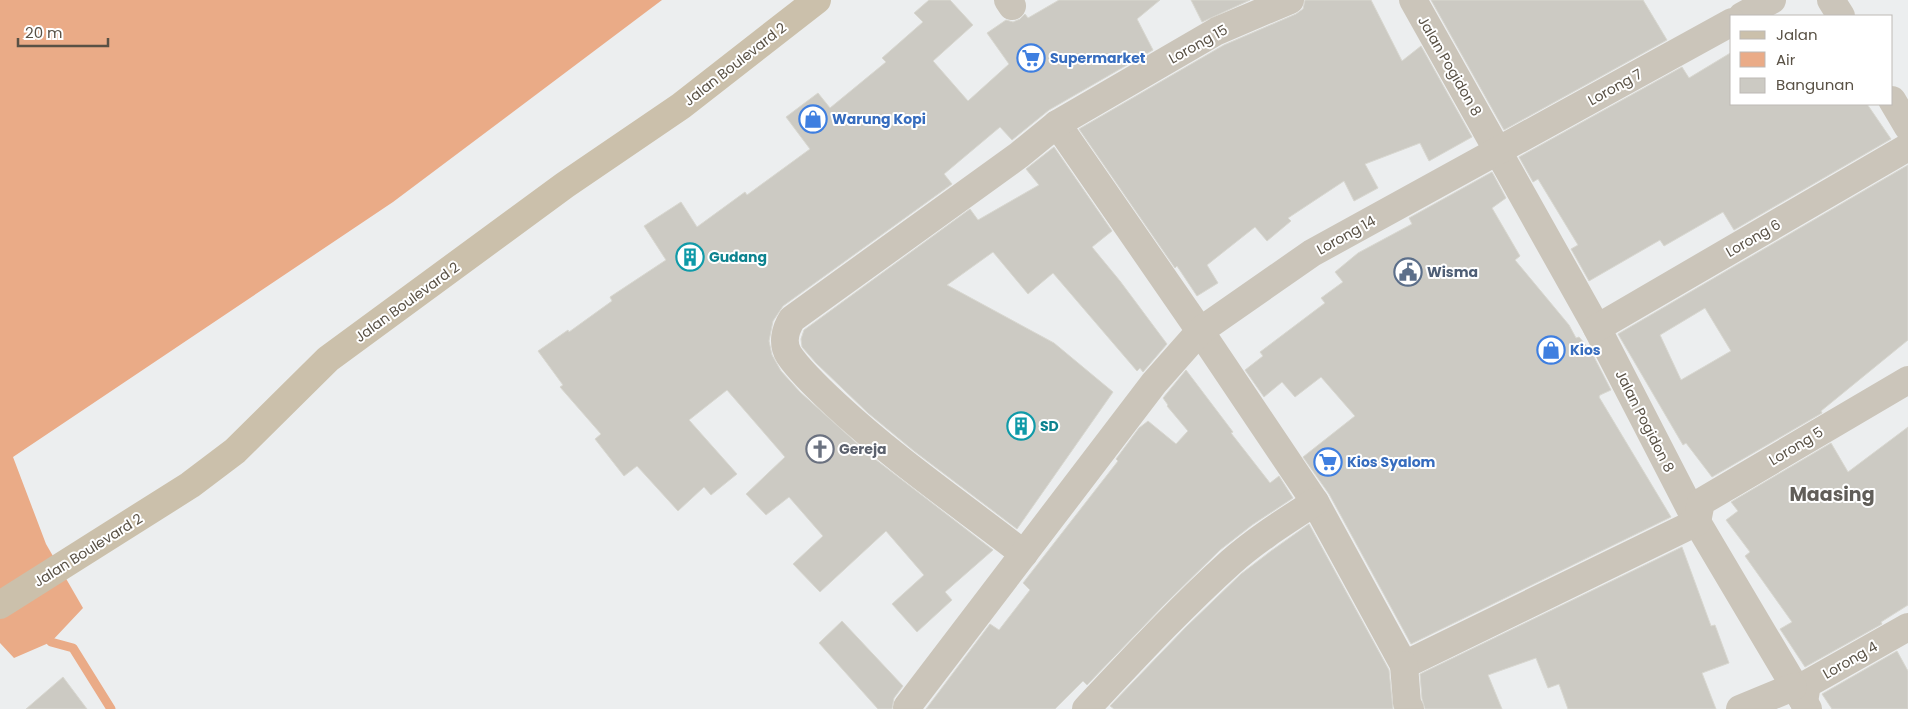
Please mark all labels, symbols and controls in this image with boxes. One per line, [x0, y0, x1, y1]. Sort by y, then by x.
street label: Jalan Pogidon 8 [1413, 12, 1487, 120]
scale bar [18, 15, 108, 47]
legend [1730, 15, 1893, 105]
street label: Jalan Boulevard 2 [680, 18, 790, 110]
street label: Lorong 15 [1165, 20, 1231, 68]
text: 20 m [25, 22, 63, 43]
text: Jalan [1776, 24, 1818, 45]
supermarket icon: Supermarket [1016, 43, 1046, 73]
place label: Supermarket [1050, 48, 1146, 68]
text: Air [1776, 49, 1796, 70]
street label: Lorong 7 [1584, 64, 1646, 110]
text: Bangunan [1776, 74, 1854, 95]
shop icon: Warung Kopi [798, 104, 828, 134]
place label: Warung Kopi [832, 109, 926, 129]
street label: Lorong 14 [1313, 210, 1379, 259]
street label: Lorong 6 [1722, 214, 1784, 262]
building icon: Gudang [675, 242, 705, 272]
place label: Gudang [709, 247, 767, 267]
street label: Jalan Boulevard 2 [351, 257, 463, 347]
public building icon: Wisma [1393, 257, 1423, 287]
place label: Wisma [1427, 262, 1478, 282]
shop icon: Kios [1536, 335, 1566, 365]
place label: Kios [1570, 340, 1601, 360]
street label: Jalan Pogidon 8 [1611, 366, 1680, 476]
building icon: SD [1006, 411, 1036, 441]
place label: SD [1040, 416, 1059, 436]
street label: Lorong 5 [1765, 422, 1827, 470]
church icon: Gereja [805, 434, 835, 464]
place label: Gereja [839, 439, 887, 459]
supermarket icon: Kios Syalom [1313, 447, 1343, 477]
place label: Kios Syalom [1347, 452, 1436, 472]
district label: Maasing [1789, 481, 1875, 508]
street label: Jalan Boulevard 2 [30, 508, 146, 592]
street label: Lorong 4 [1819, 636, 1881, 684]

